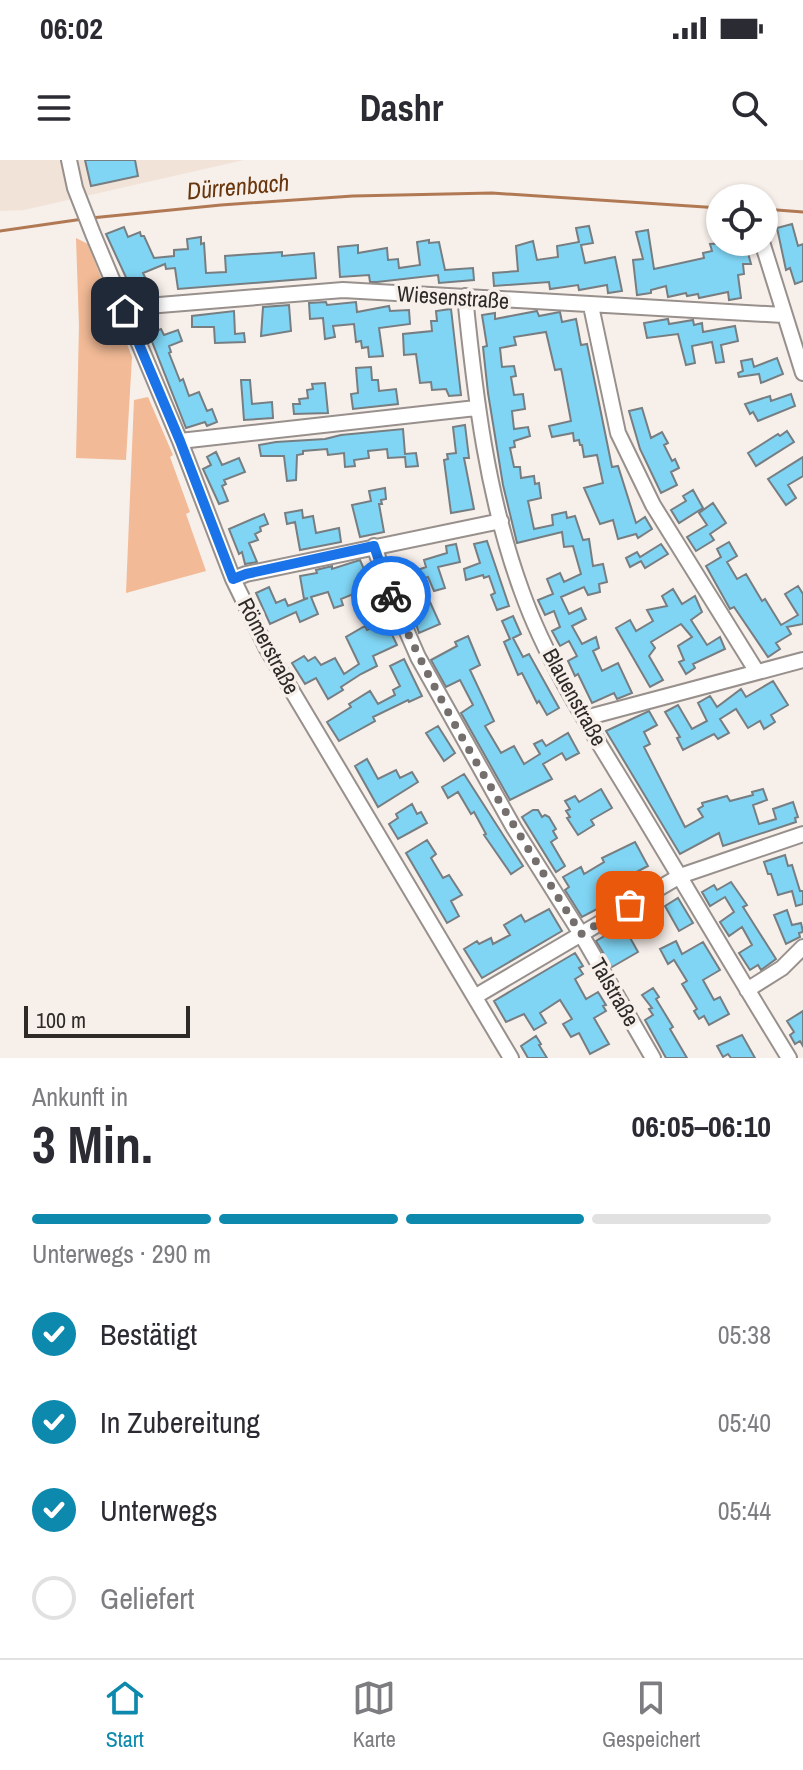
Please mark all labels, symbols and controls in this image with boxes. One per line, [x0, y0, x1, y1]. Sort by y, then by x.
text: 06:02 [40, 8, 103, 48]
text: Dashr [360, 84, 443, 132]
icon: menu [32, 86, 76, 130]
icon: search [727, 86, 771, 130]
water label: Dürrenbach [185, 166, 291, 206]
map controls [706, 184, 778, 256]
button: locate [706, 184, 778, 256]
pin [91, 277, 159, 345]
street label: Wiesenstraße [396, 278, 510, 316]
icon: home [103, 289, 147, 333]
courier [351, 556, 431, 636]
icon: bike [369, 574, 413, 618]
street label: Römerstraße [231, 592, 307, 700]
street label: Blauenstraße [536, 643, 614, 751]
pin [596, 871, 664, 939]
icon: bag [608, 883, 652, 927]
street label: Talstraße [583, 952, 647, 1032]
scale bar [24, 1002, 190, 1038]
text: 100 m [36, 1005, 86, 1035]
text: Ankunft in [32, 1079, 128, 1114]
text: 06:05–06:10 [632, 1106, 771, 1146]
text: 3 Min. [32, 1109, 153, 1179]
text: Unterwegs · 290 m [32, 1236, 211, 1271]
icon: check [32, 1312, 76, 1356]
text: Bestätigt [100, 1314, 197, 1354]
text: 05:38 [718, 1317, 771, 1352]
icon: check [32, 1400, 76, 1444]
text: In Zubereitung [100, 1402, 260, 1442]
text: 05:40 [718, 1405, 771, 1440]
icon: check [32, 1488, 76, 1532]
text: Unterwegs [100, 1490, 218, 1530]
text: 05:44 [718, 1493, 771, 1528]
text: Geliefert [100, 1578, 194, 1618]
tab: Start [103, 1676, 147, 1754]
tab: Karte [352, 1676, 396, 1754]
tab: Gespeichert [602, 1676, 700, 1754]

